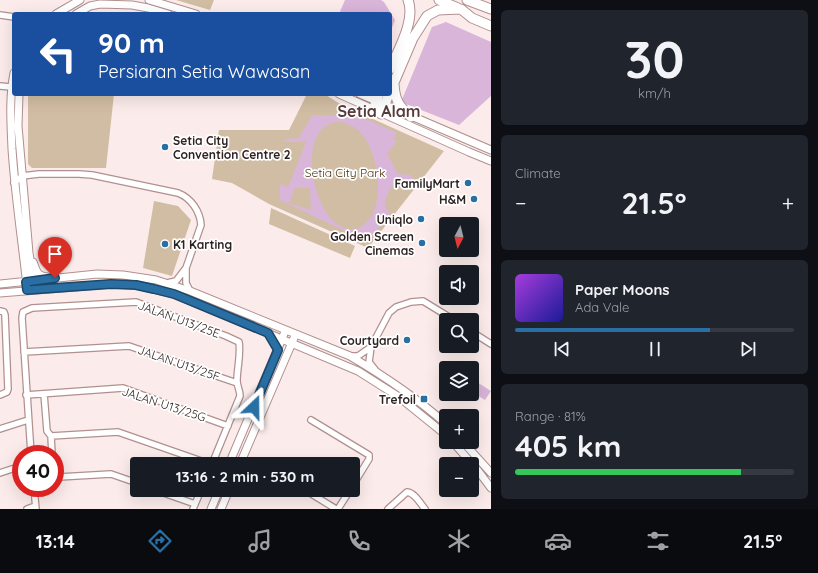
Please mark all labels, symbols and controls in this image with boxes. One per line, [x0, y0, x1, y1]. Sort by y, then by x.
text: 90 m [98, 25, 165, 60]
text: 30 [625, 26, 684, 91]
icon: left [32, 28, 84, 80]
text: Persiaran Setia Wawasan [98, 60, 310, 83]
text: km/h [638, 85, 671, 101]
district label: Setia Alam [337, 101, 421, 121]
place label: Setia City Convention Centre 2 [173, 133, 291, 162]
marker: Setia City Convention Centre 2 [160, 142, 170, 152]
park label: Setia City Park [305, 165, 385, 180]
text: Climate [515, 165, 561, 181]
place label: FamilyMart [394, 176, 460, 191]
marker: FamilyMart [463, 178, 473, 188]
text: 21.5° [621, 184, 687, 222]
text: − [515, 189, 526, 217]
text: + [782, 189, 794, 217]
place label: H&M [439, 192, 466, 207]
marker: H&M [469, 194, 479, 204]
place label: Uniqlo [376, 212, 414, 227]
marker: Uniqlo [416, 214, 426, 224]
north arrow [439, 217, 479, 257]
map controls [439, 217, 479, 497]
place label: Golden Screen Cinemas [330, 229, 414, 258]
pin [38, 237, 72, 278]
place label: K1 Karting [173, 237, 232, 252]
marker: Golden Screen Cinemas [417, 238, 427, 248]
marker: K1 Karting [160, 239, 170, 249]
icon: arrive [44, 243, 66, 265]
button: sound [439, 265, 479, 305]
text: Paper Moons [575, 280, 670, 299]
street label: JALAN U13/25E [136, 297, 222, 341]
text: Ada Vale [575, 299, 629, 315]
button: search [439, 313, 479, 353]
place label: Courtyard [340, 333, 399, 348]
marker: Courtyard [402, 335, 412, 345]
icon: previous [551, 338, 573, 360]
icon: pause [644, 338, 666, 360]
icon: next [737, 338, 759, 360]
street label: JALAN U13/25F [136, 342, 222, 384]
button: layers [439, 361, 479, 401]
street label: JALAN U13/25G [120, 383, 208, 425]
position arrow [233, 386, 275, 428]
place label: Trefoil [379, 392, 416, 407]
marker: Trefoil [419, 394, 429, 404]
text: Range · 81% [515, 408, 586, 424]
button: + [439, 409, 479, 449]
text: 405 km [515, 427, 621, 465]
speed limit sign: 40 [12, 445, 64, 497]
button: − [439, 457, 479, 497]
text: 13:16 · 2 min · 530 m [176, 467, 314, 486]
icon: directions [146, 527, 174, 555]
icon: music [246, 527, 274, 555]
icon: phone [345, 527, 373, 555]
icon: climate [445, 527, 473, 555]
icon: car [544, 527, 572, 555]
icon: filters [644, 527, 672, 555]
text: 13:14 [36, 530, 75, 553]
text: 21.5° [743, 530, 782, 553]

